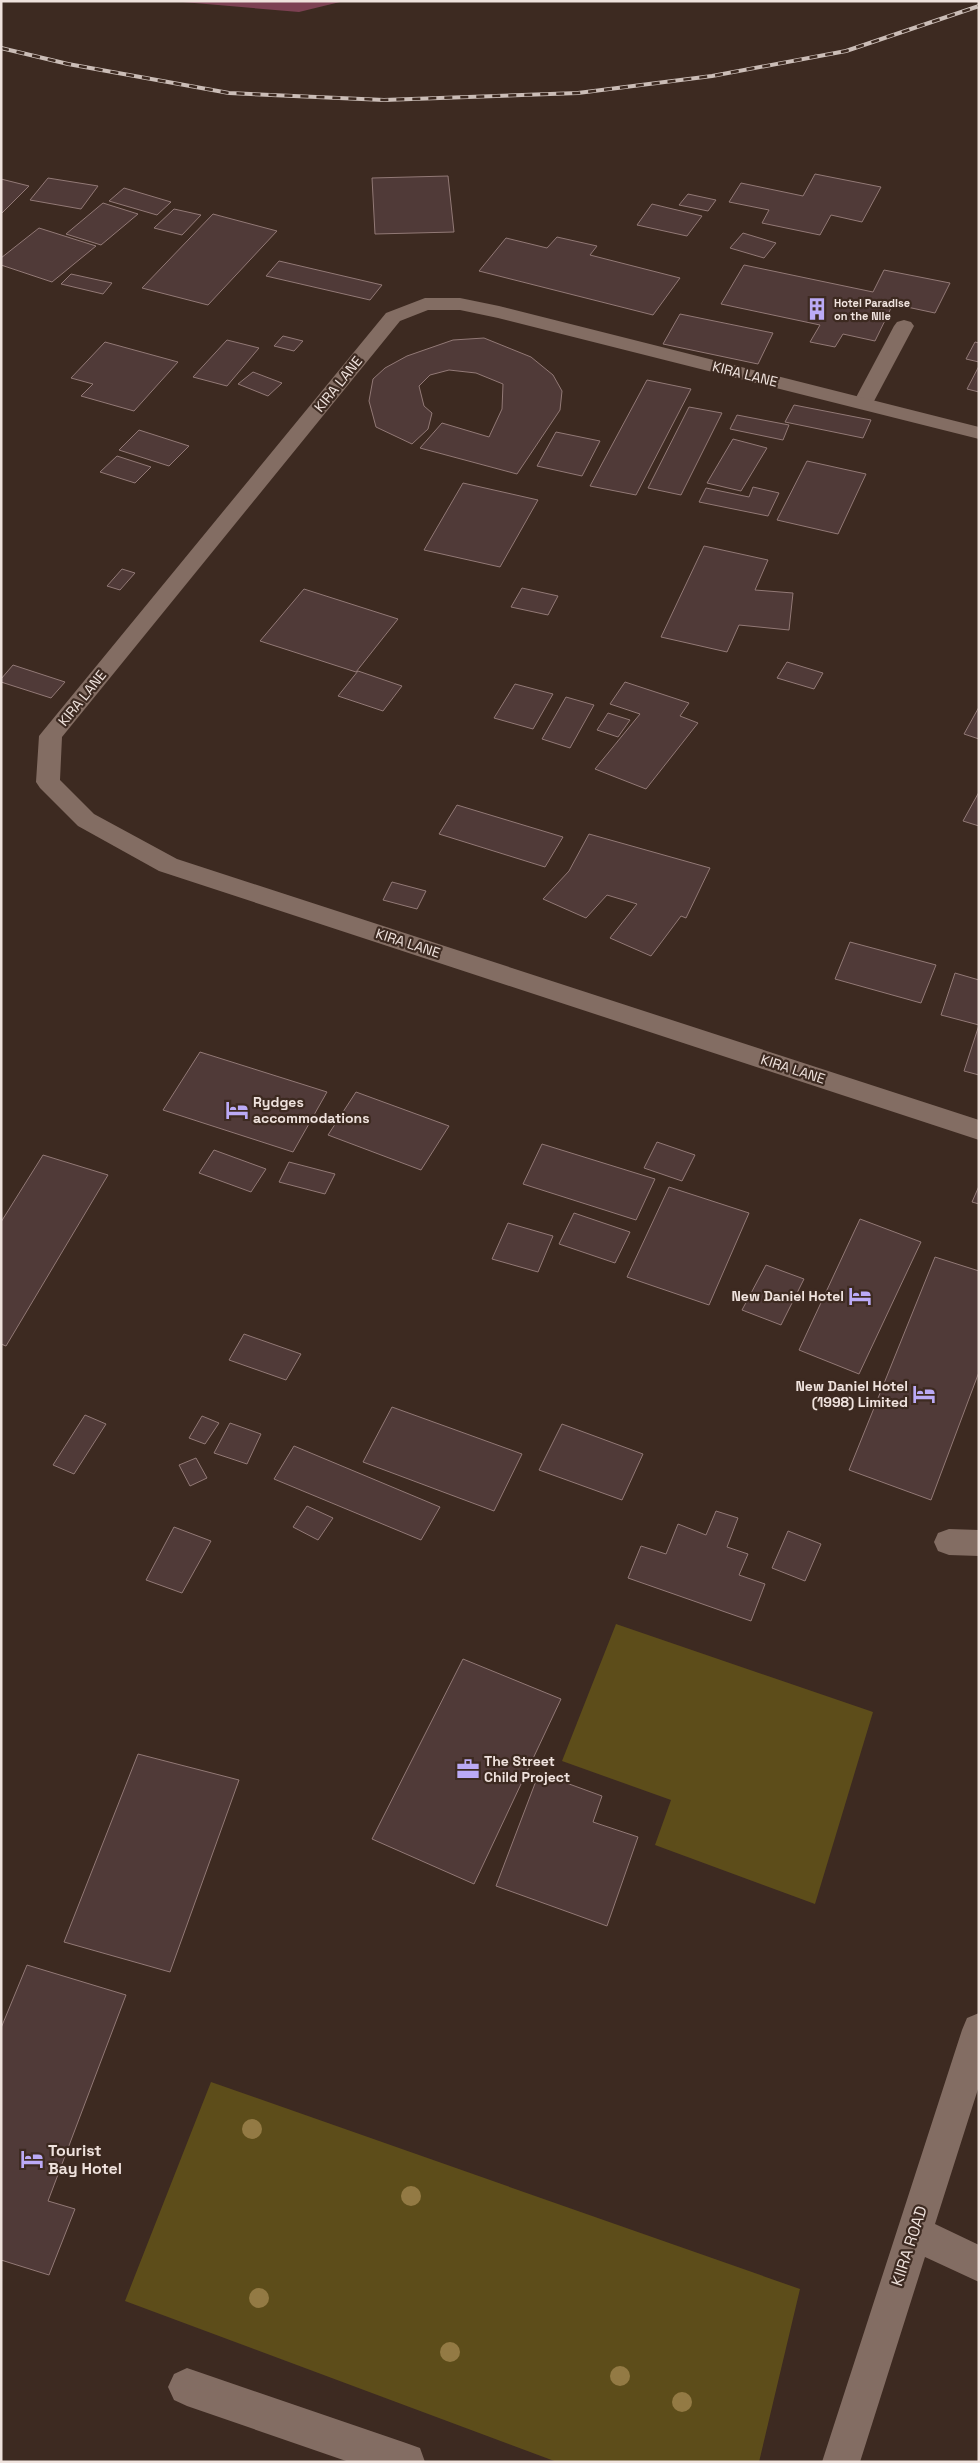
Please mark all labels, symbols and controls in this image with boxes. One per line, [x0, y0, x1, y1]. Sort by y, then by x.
building icon: Hotel Paradise on the Nile [804, 296, 830, 322]
place label: Hotel Paradise on the Nile [834, 296, 910, 323]
street label: KIRA LANE [310, 352, 366, 416]
street label: KIRA LANE [710, 357, 780, 391]
street label: KIRA LANE [54, 666, 110, 730]
street label: KIRA LANE [374, 924, 443, 962]
street label: KIRA LANE [759, 1050, 828, 1088]
place label: Rydges accommodations [253, 1093, 370, 1127]
hotel icon: Rydges accommodations [224, 1097, 250, 1123]
hotel icon: New Daniel Hotel [847, 1283, 873, 1309]
place label: New Daniel Hotel [731, 1287, 844, 1305]
place label: New Daniel Hotel (1998) Limited [795, 1377, 908, 1411]
hotel icon: New Daniel Hotel (1998) Limited [911, 1381, 937, 1407]
place label: The Street Child Project [484, 1752, 570, 1786]
office icon: The Street Child Project [455, 1756, 481, 1782]
place label: Tourist Bay Hotel [48, 2140, 122, 2179]
hotel icon: Tourist Bay Hotel [19, 2146, 45, 2172]
street label: KIIRA ROAD [886, 2203, 932, 2289]

